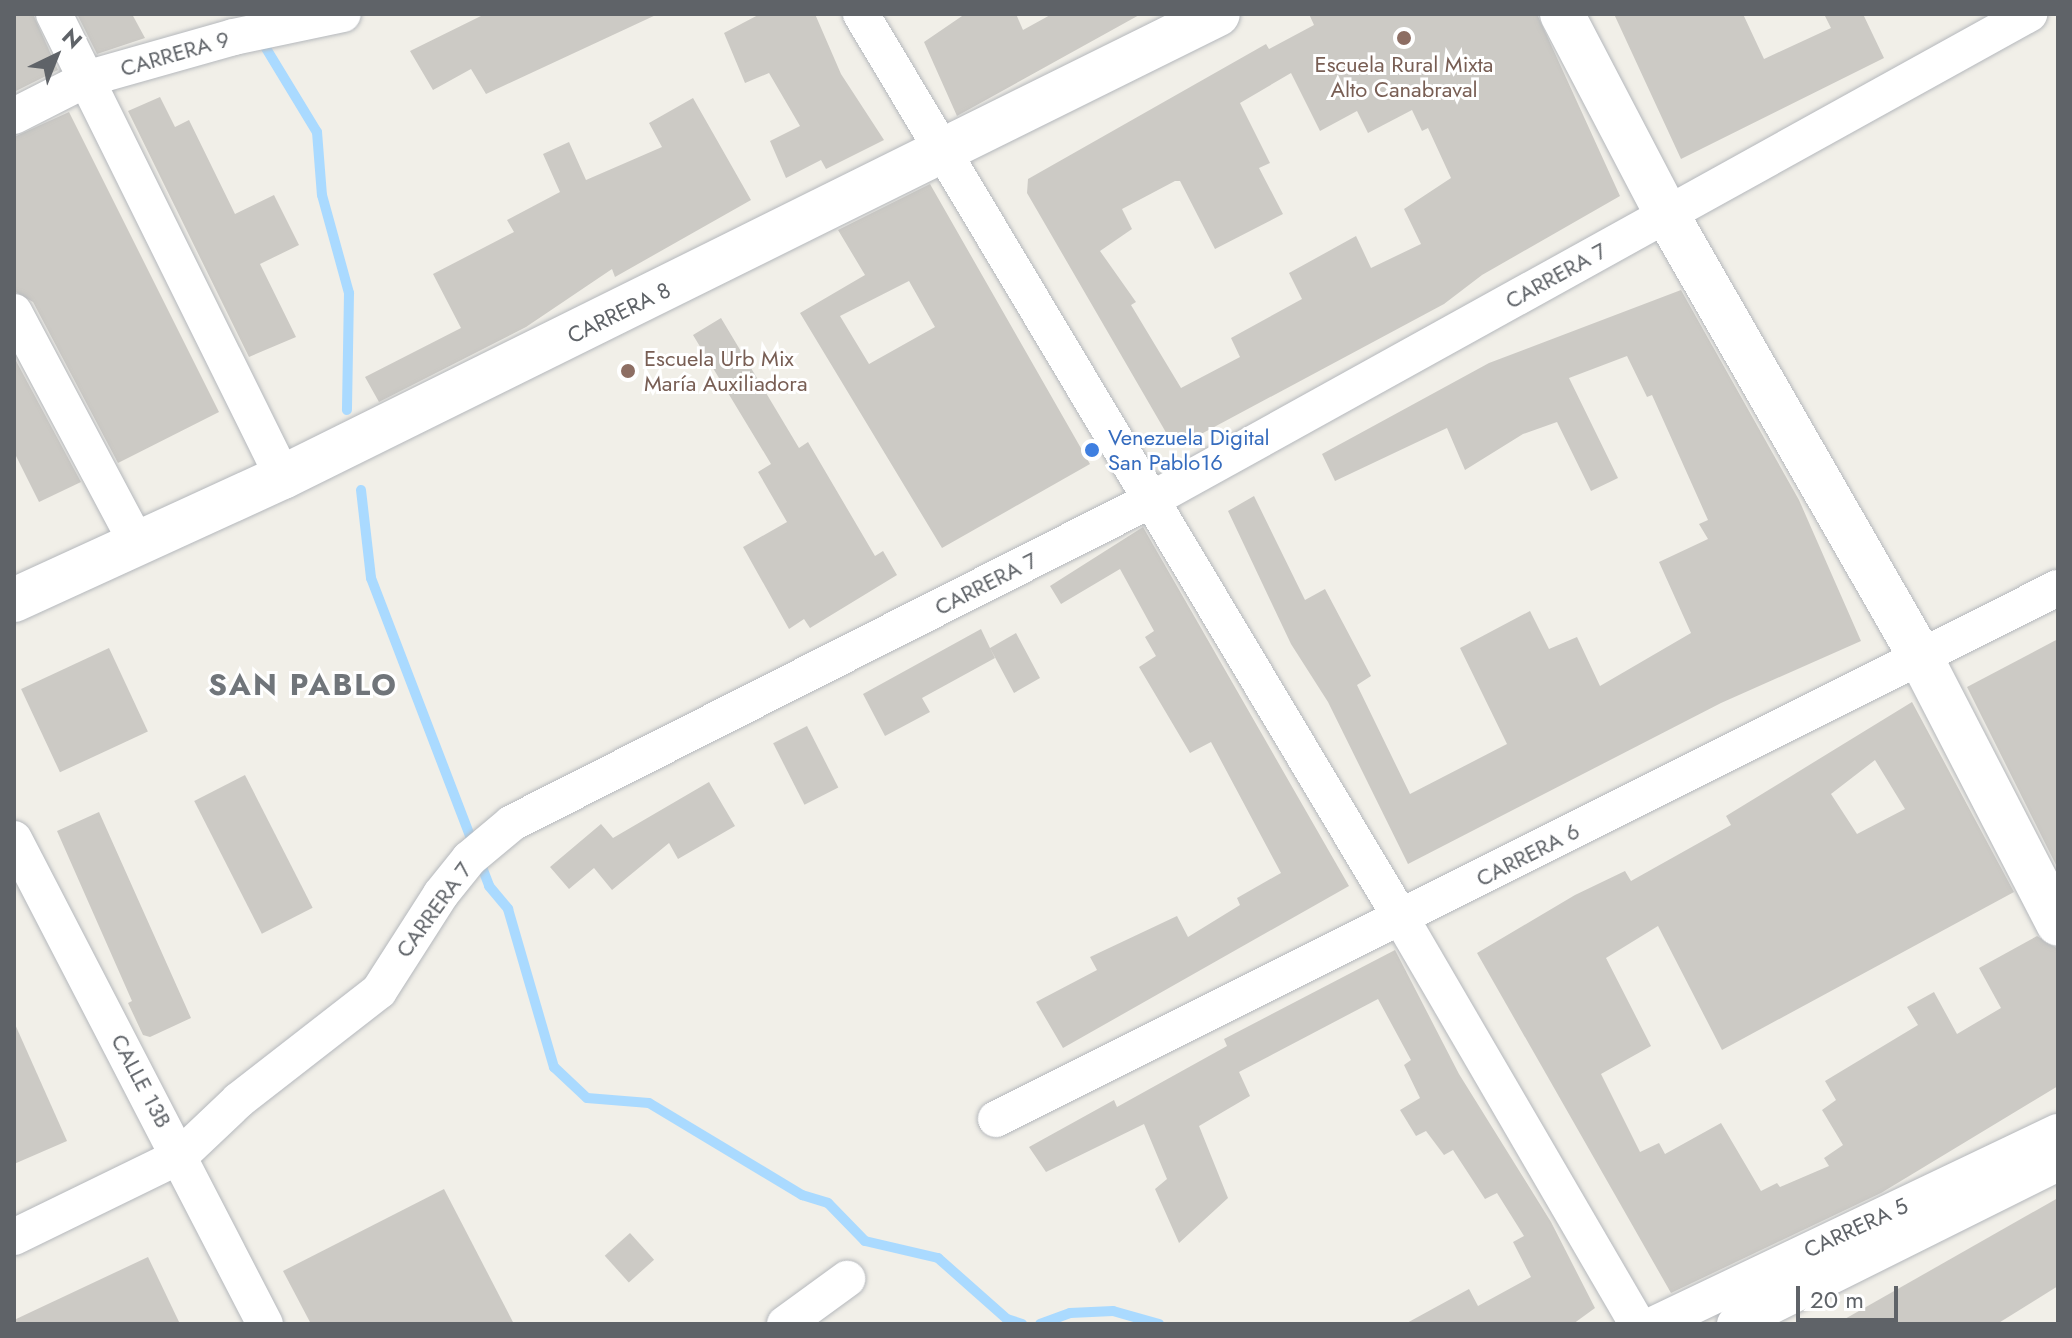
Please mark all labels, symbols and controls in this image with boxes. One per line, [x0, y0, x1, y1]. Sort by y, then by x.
north arrow [16, 16, 96, 96]
text: N [55, 21, 90, 56]
street label: CARRERA 9 [117, 26, 233, 82]
marker: Escuela Rural Mixta Alto Canabraval [1395, 29, 1413, 47]
place label: Escuela Rural Mixta Alto Canabraval [1315, 51, 1493, 102]
street label: CARRERA 7 [1501, 238, 1611, 314]
street label: CARRERA 8 [563, 277, 675, 349]
place label: Escuela Urb Mix María Auxiliadora [644, 345, 807, 396]
marker: Escuela Urb Mix María Auxiliadora [619, 362, 637, 380]
place label: Venezuela Digital San Pablo16 [1108, 424, 1270, 476]
marker: Venezuela Digital San Pablo16 [1083, 441, 1101, 459]
street label: CARRERA 7 [931, 547, 1041, 621]
district label: SAN PABLO [208, 667, 398, 703]
street label: CARRERA 6 [1472, 818, 1584, 892]
street label: CARRERA 7 [391, 857, 477, 963]
street label: CALLE 13B [105, 1030, 177, 1132]
street label: CARRERA 5 [1800, 1192, 1912, 1264]
scale bar [1800, 1270, 1902, 1320]
text: 20 m [1810, 1282, 1864, 1317]

